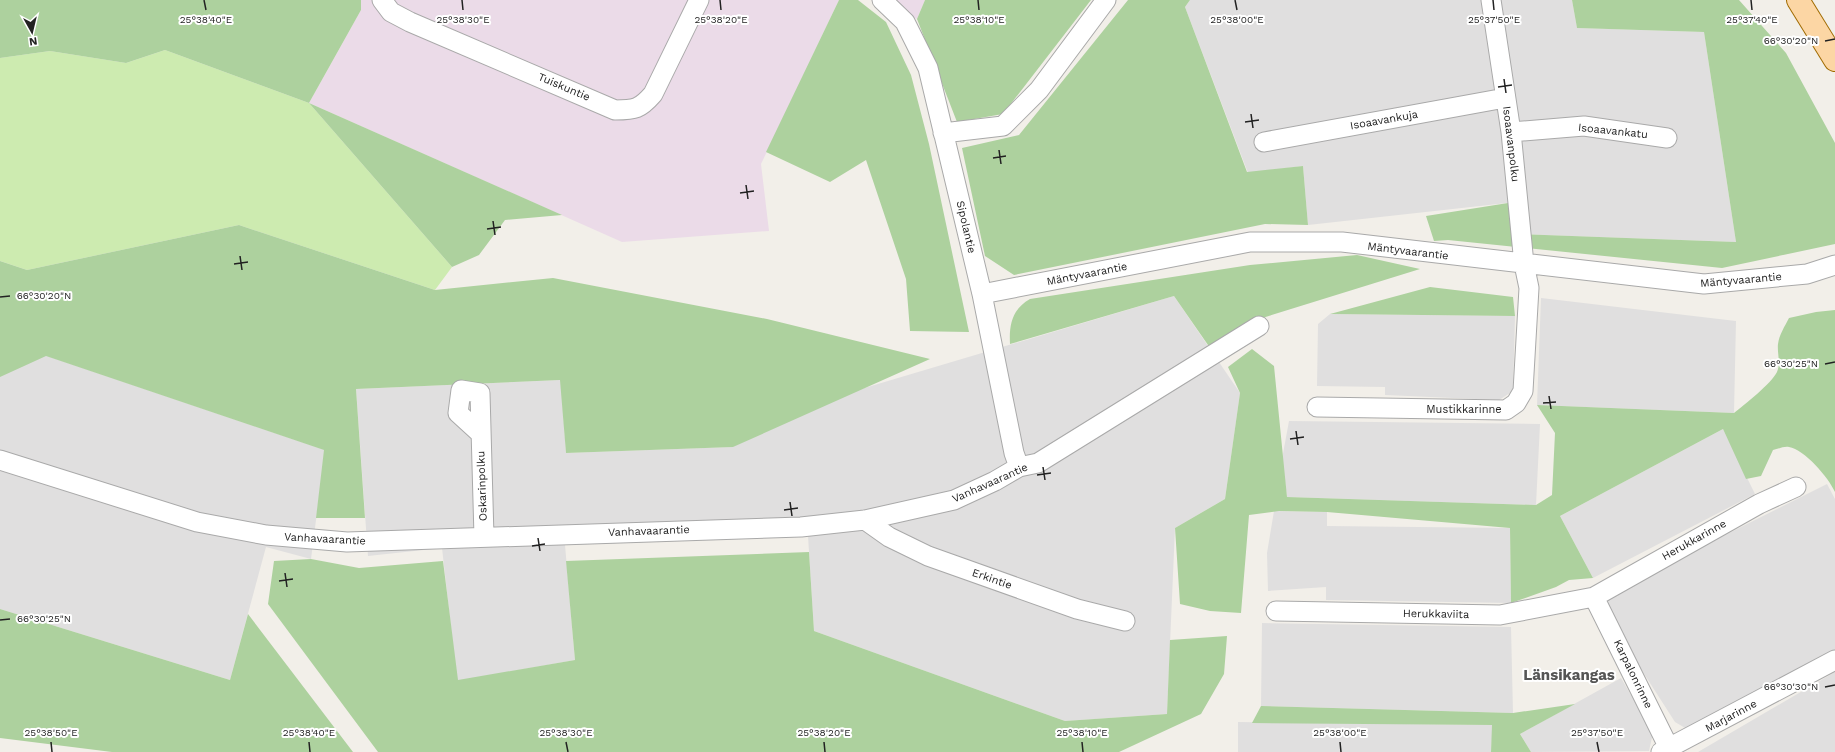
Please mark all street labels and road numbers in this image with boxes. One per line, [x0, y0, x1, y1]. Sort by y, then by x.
street label: Tuiskuntie [536, 70, 592, 104]
street label: Isoaavanpolku [1500, 105, 1522, 183]
street label: Isoaavankuja [1349, 108, 1419, 132]
street label: Isoaavankatu [1578, 121, 1648, 141]
street label: Sipolantie [954, 199, 978, 255]
street label: Mäntyvaarantie [1367, 240, 1449, 262]
street label: Mäntyvaarantie [1046, 260, 1128, 288]
street label: Mäntyvaarantie [1700, 270, 1782, 290]
street label: Mustikkarinne [1426, 403, 1502, 416]
street label: Oskarinpolku [474, 451, 490, 521]
street label: Vanhavaarantie [950, 460, 1030, 506]
street label: Herukkarinne [1660, 517, 1728, 563]
street label: Vanhavaarantie [608, 523, 690, 539]
street label: Vanhavaarantie [284, 530, 366, 548]
street label: Erkintie [970, 566, 1014, 592]
street label: Herukkaviita [1403, 607, 1469, 621]
street label: Karpalonrinne [1611, 637, 1655, 711]
street label: Marjarinne [1703, 697, 1759, 735]

